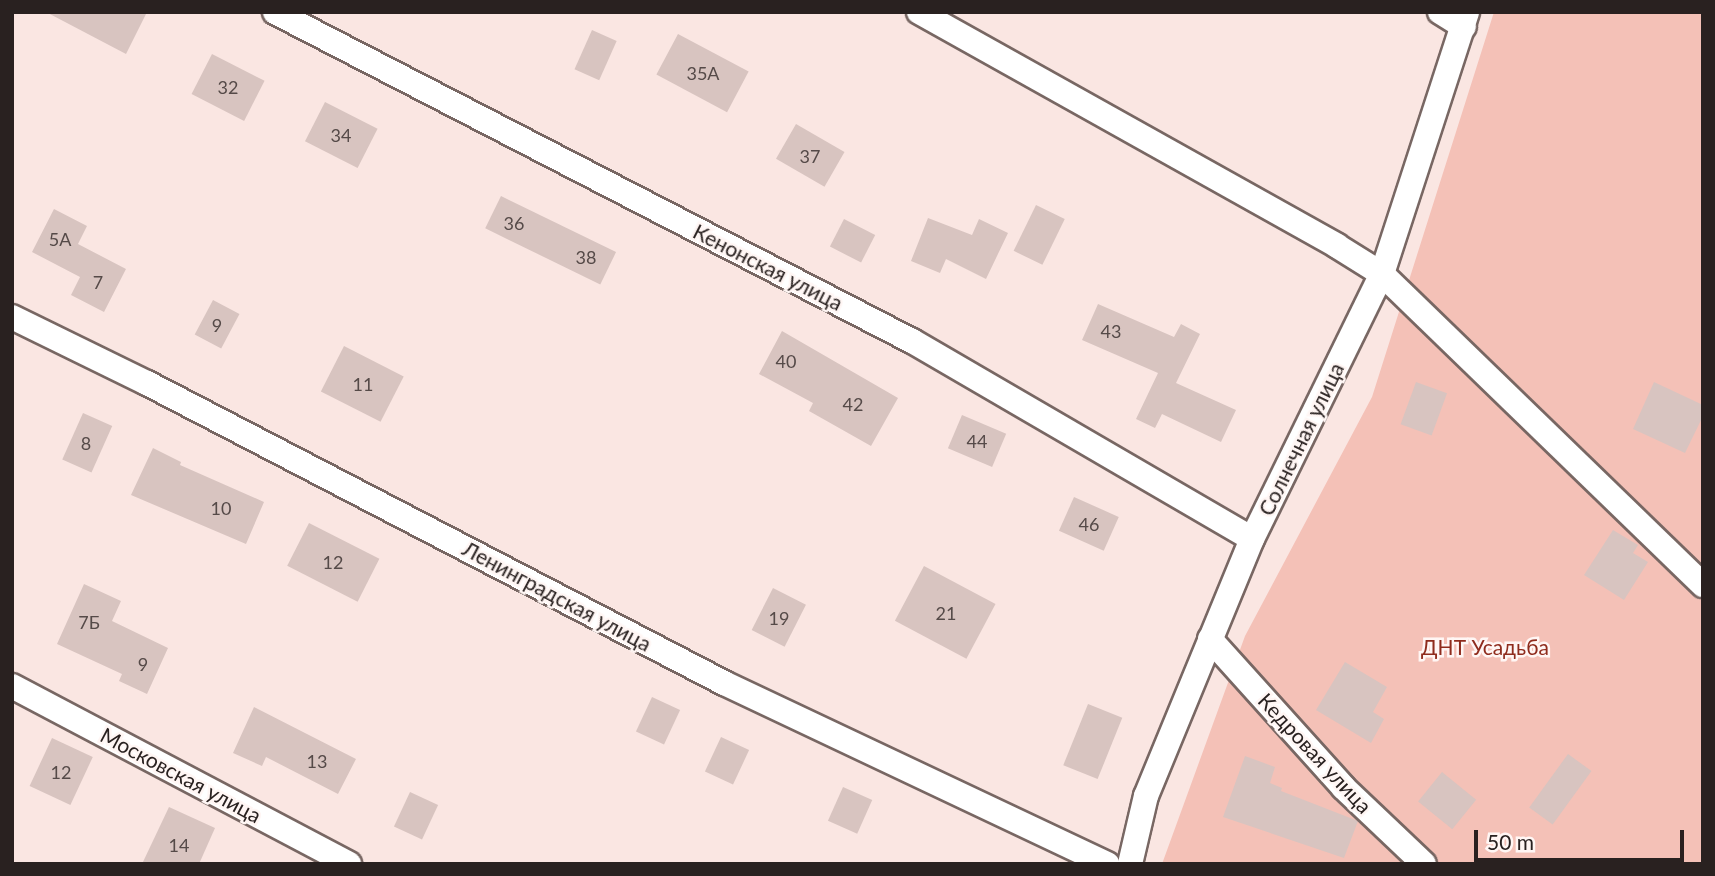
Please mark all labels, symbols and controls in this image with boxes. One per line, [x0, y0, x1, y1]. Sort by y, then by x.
house number: 35А [686, 62, 720, 84]
house number: 32 [218, 76, 238, 98]
house number: 34 [331, 124, 351, 146]
house number: 37 [800, 145, 820, 167]
house number: 36 [504, 212, 524, 234]
street label: Кенонская улица [689, 218, 847, 316]
house number: 5А [49, 228, 71, 250]
house number: 38 [576, 246, 596, 268]
house number: 7 [93, 271, 103, 293]
house number: 9 [212, 314, 222, 336]
house number: 43 [1101, 320, 1121, 342]
house number: 40 [776, 350, 796, 372]
street label: Солнечная улица [1253, 359, 1349, 519]
house number: 11 [353, 373, 373, 395]
house number: 42 [843, 393, 863, 415]
house number: 44 [967, 430, 987, 452]
house number: 8 [81, 432, 91, 454]
house number: 10 [211, 497, 231, 519]
house number: 46 [1079, 513, 1099, 535]
street label: Ленинградская улица [458, 536, 656, 656]
house number: 12 [323, 551, 343, 573]
house number: 21 [936, 602, 956, 624]
house number: 19 [769, 607, 789, 629]
house number: 7Б [78, 611, 100, 633]
park label: ДНТ Усадьба [1421, 634, 1549, 660]
house number: 9 [138, 653, 148, 675]
street label: Кедровая улица [1253, 688, 1377, 818]
street label: Московская улица [96, 722, 266, 828]
house number: 13 [307, 750, 327, 772]
house number: 12 [51, 761, 71, 783]
scale bar [1477, 816, 1687, 860]
text: 50 m [1487, 829, 1534, 854]
house number: 14 [169, 834, 189, 856]

